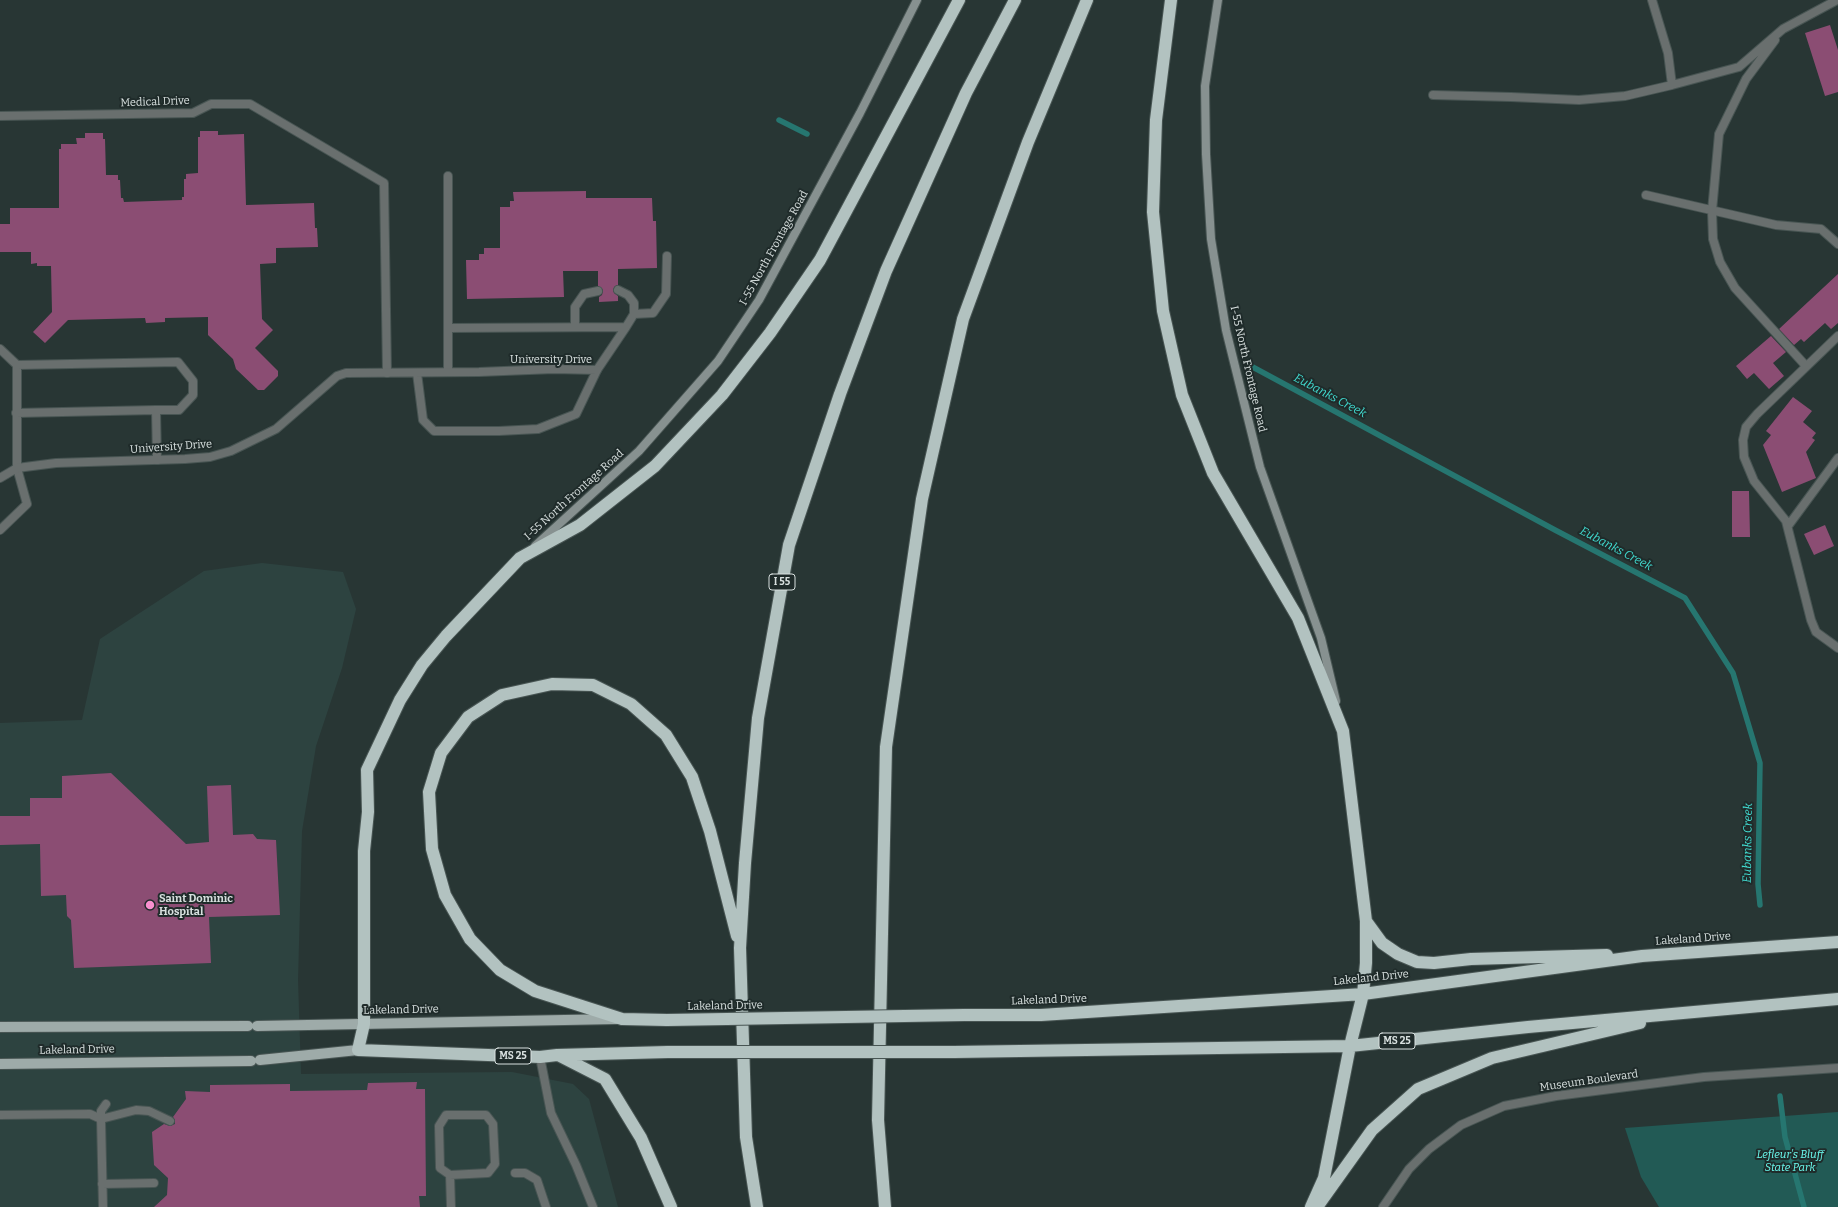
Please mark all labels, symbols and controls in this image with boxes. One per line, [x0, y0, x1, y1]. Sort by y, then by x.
street label: Medical Drive [120, 94, 190, 110]
street label: I-55 North Frontage Road [737, 188, 811, 308]
street label: I-55 North Frontage Road [1227, 305, 1269, 433]
street label: University Drive [510, 353, 592, 367]
water label: Eubanks Creek [1291, 371, 1369, 421]
street label: University Drive [130, 438, 212, 456]
street label: I-55 North Frontage Road [522, 447, 626, 543]
water label: Eubanks Creek [1577, 524, 1655, 574]
road number: I 55 [769, 574, 795, 590]
water label: Eubanks Creek [1740, 803, 1756, 883]
place label: Saint Dominic Hospital [159, 892, 233, 918]
marker: Saint Dominic Hospital [144, 899, 156, 911]
street label: Lakeland Drive [1655, 930, 1731, 948]
street label: Lakeland Drive [1333, 967, 1409, 989]
street label: Lakeland Drive [1011, 992, 1087, 1008]
street label: Lakeland Drive [687, 999, 763, 1013]
street label: Lakeland Drive [363, 1003, 439, 1017]
road number: MS 25 [1379, 1033, 1415, 1049]
street label: Lakeland Drive [39, 1043, 115, 1057]
road number: MS 25 [495, 1048, 531, 1064]
street label: Museum Boulevard [1539, 1068, 1639, 1094]
park label: Lefleur's Bluff State Park [1756, 1148, 1824, 1174]

